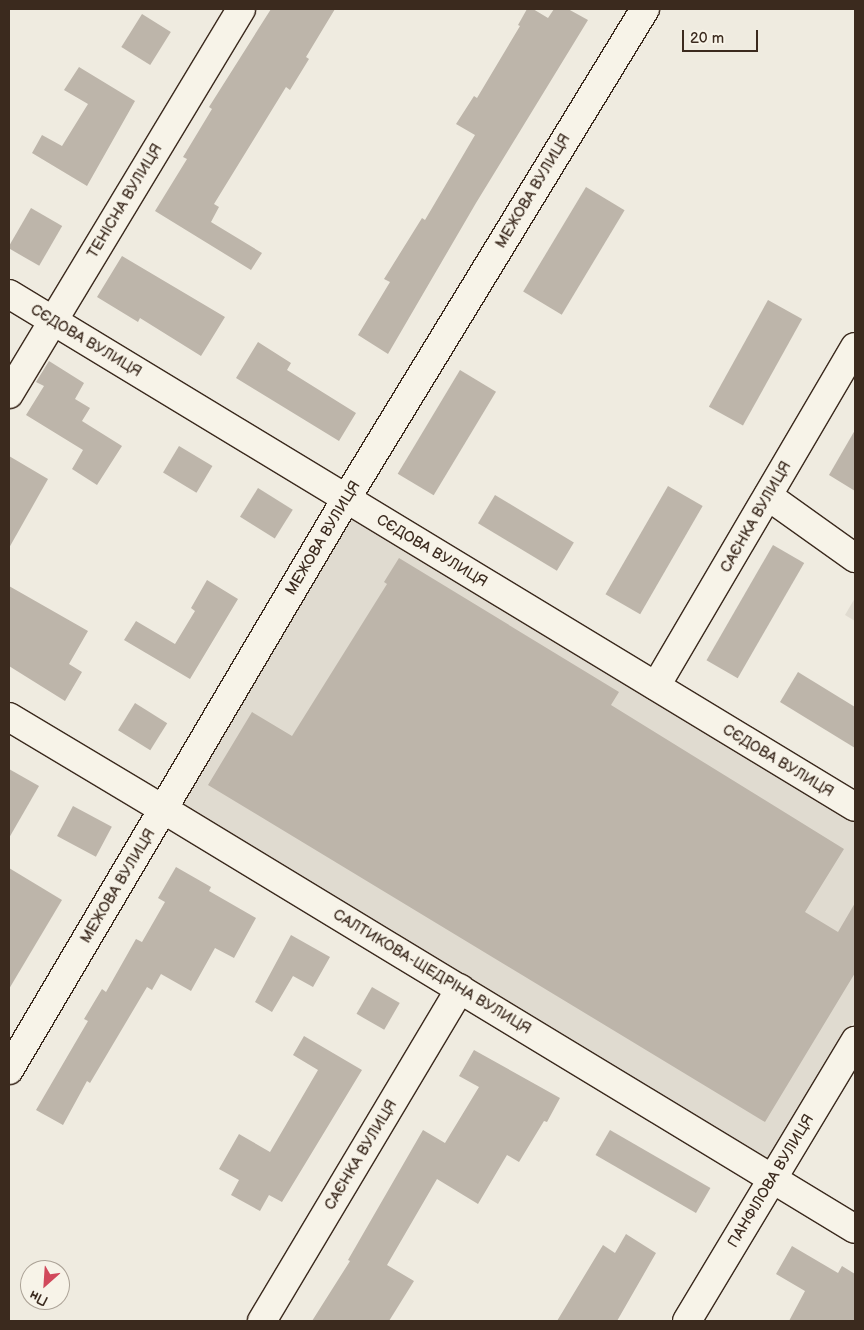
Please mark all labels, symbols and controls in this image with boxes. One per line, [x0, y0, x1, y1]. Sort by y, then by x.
scale bar [684, 20, 760, 52]
text: 20 m [690, 29, 724, 48]
street label: МЕЖОВА ВУЛИЦЯ [492, 131, 574, 251]
street label: ТЕНІСНА ВУЛИЦЯ [84, 141, 166, 261]
street label: СЄДОВА ВУЛИЦЯ [27, 301, 145, 381]
street label: САЄНКА ВУЛИЦЯ [717, 458, 795, 576]
street label: МЕЖОВА ВУЛИЦЯ [282, 478, 364, 598]
street label: СЄДОВА ВУЛИЦЯ [373, 511, 491, 591]
street label: СЄДОВА ВУЛИЦЯ [719, 721, 837, 801]
street label: МЕЖОВА ВУЛИЦЯ [77, 826, 159, 946]
street label: САЛТИКОВА-ЩЕДРІНА ВУЛИЦЯ [330, 906, 534, 1038]
street label: САЄНКА ВУЛИЦЯ [321, 1097, 401, 1213]
street label: ПАНФІЛОВА ВУЛИЦЯ [724, 1111, 818, 1251]
north arrow [20, 1260, 70, 1310]
text: Пн [27, 1286, 51, 1310]

